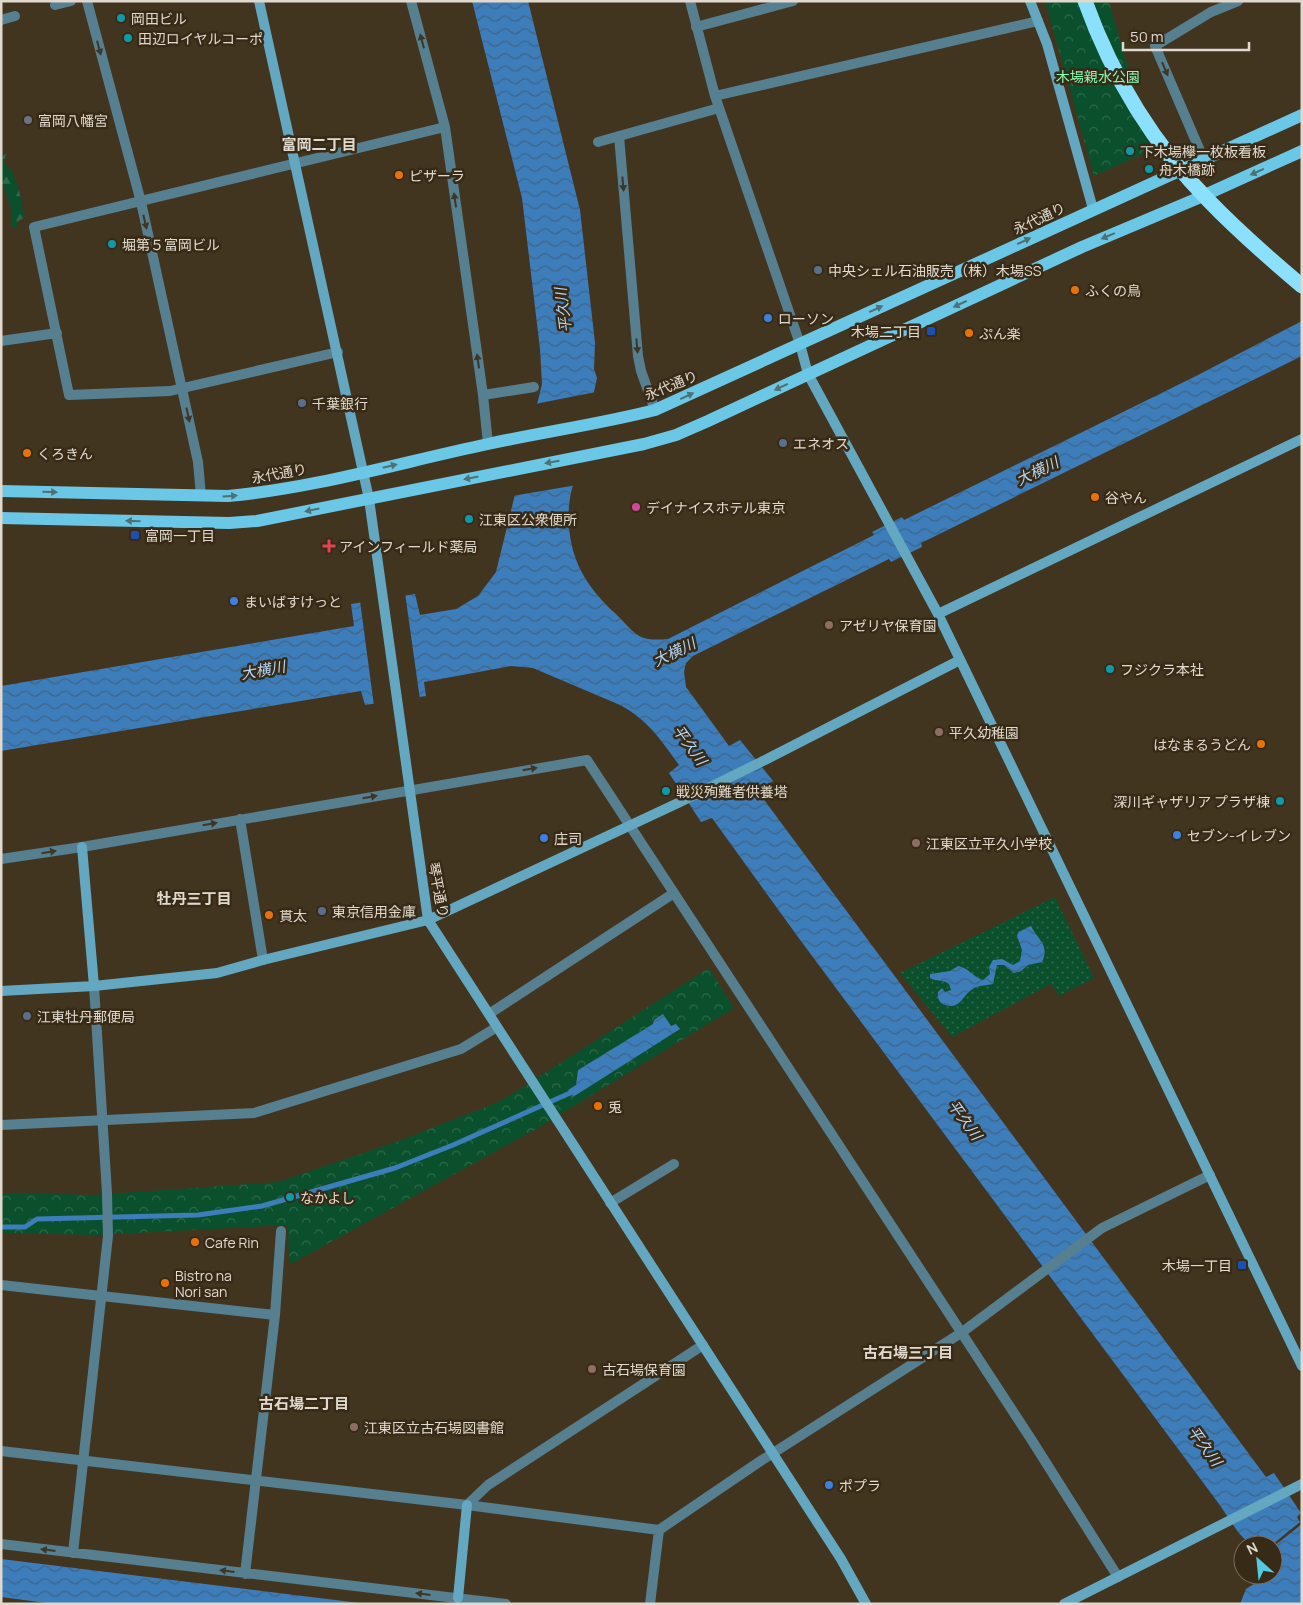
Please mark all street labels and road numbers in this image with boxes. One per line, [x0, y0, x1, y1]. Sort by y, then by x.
street label: 永代通り [1010, 198, 1068, 238]
street label: 永代通り [641, 366, 701, 404]
street label: 永代通り [250, 459, 308, 487]
street label: 琴平通り [424, 861, 454, 919]

